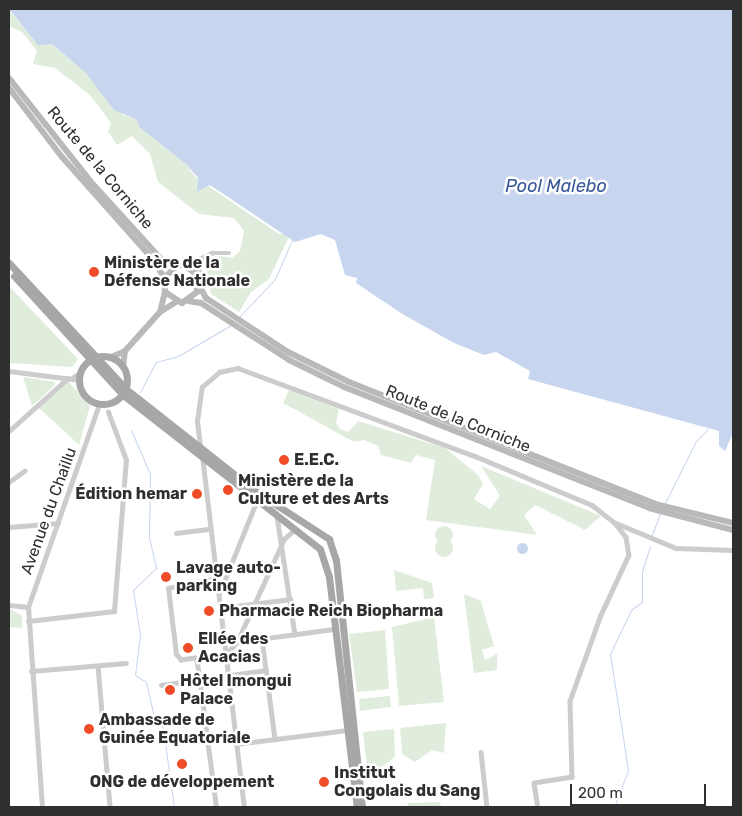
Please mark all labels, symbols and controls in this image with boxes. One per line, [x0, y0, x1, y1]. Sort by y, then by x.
street label: Route de la Corniche [43, 103, 157, 233]
water label: Pool Malebo [505, 175, 607, 197]
place label: Ministère de la Défense Nationale [104, 253, 250, 291]
marker: Ministère de la Défense Nationale [88, 266, 100, 278]
street label: Route de la Corniche [383, 381, 533, 457]
street label: Avenue du Chaillu [17, 445, 81, 577]
place label: E.E.C. [294, 450, 339, 470]
marker: E.E.C. [278, 454, 290, 466]
place label: Ministère de la Culture et des Arts [238, 471, 389, 509]
place label: Édition hemar [75, 484, 187, 504]
marker: Ministère de la Culture et des Arts [222, 484, 234, 496]
marker: Édition hemar [191, 488, 203, 500]
place label: Lavage auto- parking [176, 558, 281, 596]
marker: Lavage auto- parking [160, 571, 172, 583]
place label: Pharmacie Reich Biopharma [219, 601, 443, 621]
marker: Pharmacie Reich Biopharma [203, 605, 215, 617]
place label: Ellée des Acacias [198, 629, 268, 667]
marker: Ellée des Acacias [182, 642, 194, 654]
place label: Hôtel Imongui Palace [180, 671, 291, 709]
marker: Hôtel Imongui Palace [164, 684, 176, 696]
place label: Ambassade de Guinée Equatoriale [99, 710, 251, 748]
marker: Ambassade de Guinée Equatoriale [83, 723, 95, 735]
marker: ONG de développement [176, 758, 188, 770]
place label: Institut Congolais du Sang [334, 763, 480, 801]
place label: ONG de développement [90, 772, 274, 792]
scale bar [572, 774, 708, 806]
marker: Institut Congolais du Sang [318, 776, 330, 788]
text: 200 m [578, 784, 623, 802]

